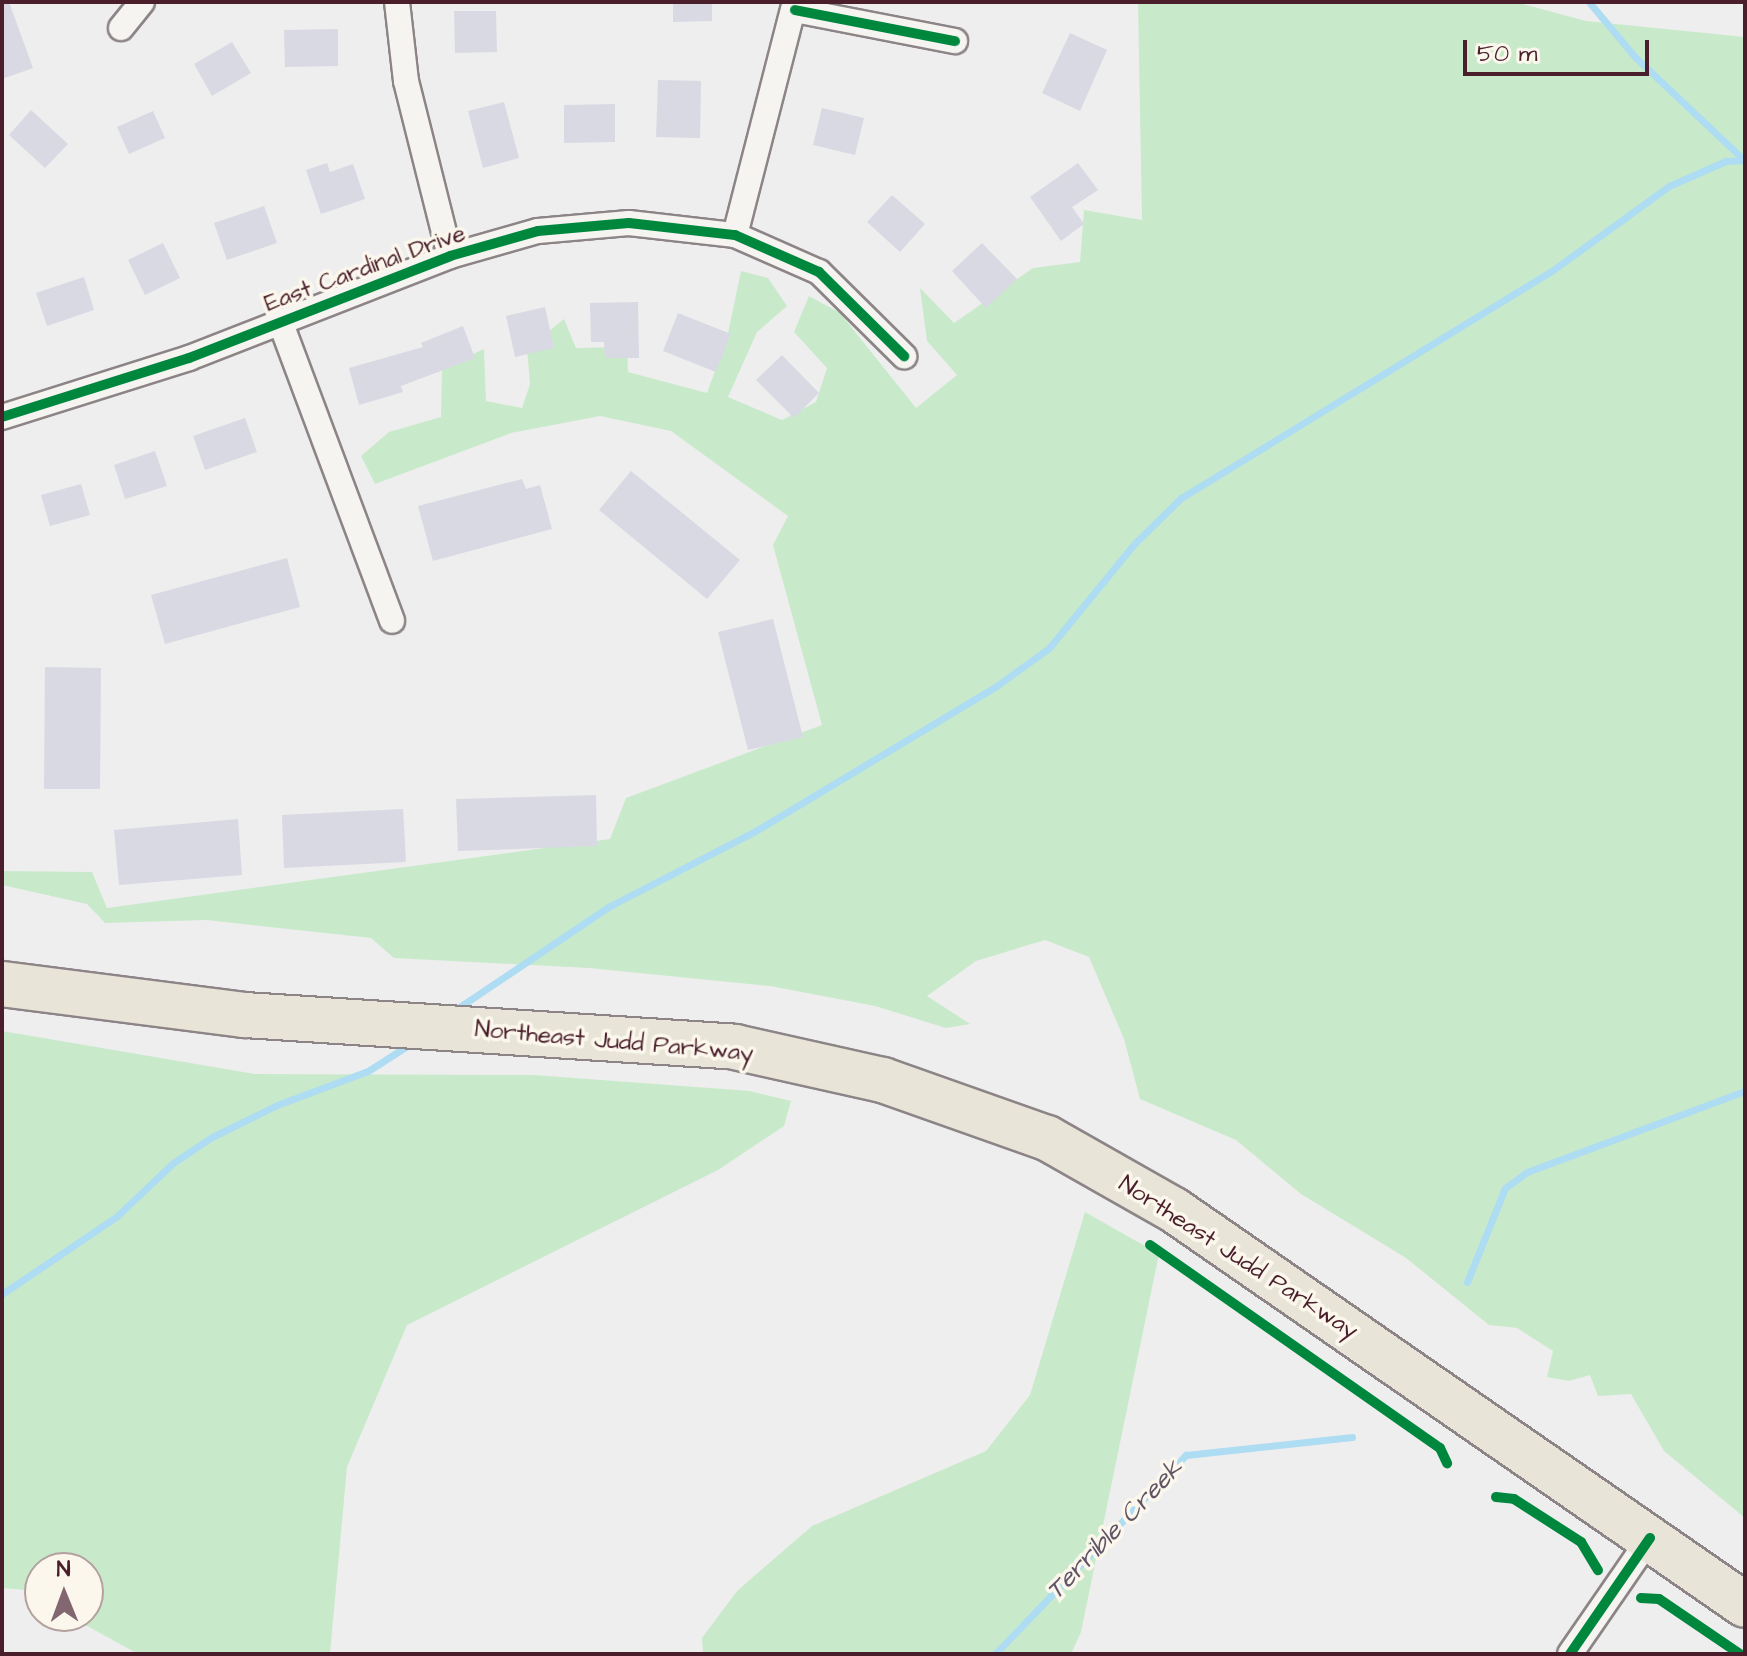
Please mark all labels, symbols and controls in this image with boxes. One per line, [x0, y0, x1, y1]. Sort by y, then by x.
scale bar [1467, 24, 1653, 74]
text: 50 m [1477, 37, 1537, 71]
street label: East Cardinal Drive [261, 219, 469, 319]
street label: Northeast Judd Parkway [474, 1015, 754, 1069]
street label: Northeast Judd Parkway [1113, 1170, 1363, 1346]
water label: Terrible Creek [1040, 1453, 1190, 1607]
north arrow [24, 1552, 104, 1632]
text: N [56, 1554, 71, 1585]

